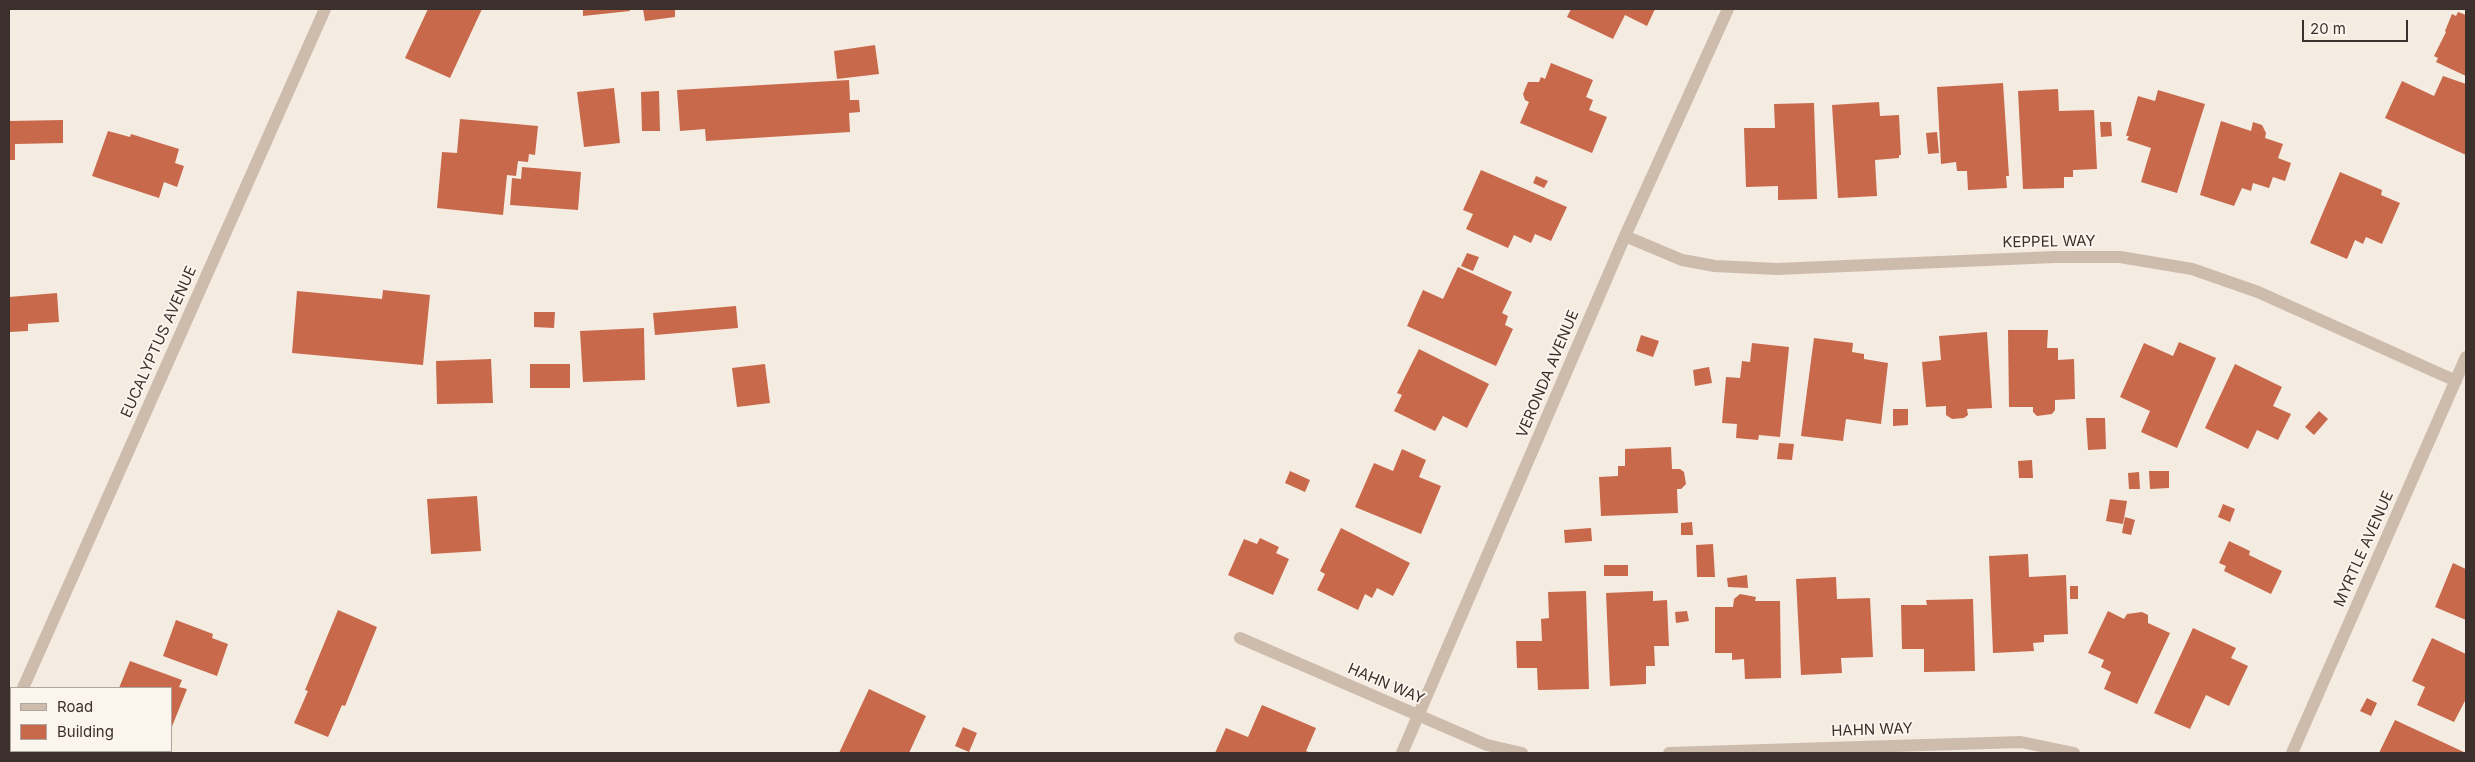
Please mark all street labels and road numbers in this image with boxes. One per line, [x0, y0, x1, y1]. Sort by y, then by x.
street label: KEPPEL WAY [2002, 232, 2096, 252]
street label: EUCALYPTUS AVENUE [117, 264, 201, 420]
street label: VERONDA AVENUE [1513, 308, 1583, 440]
street label: MYRTLE AVENUE [2330, 488, 2398, 610]
street label: HAHN WAY [1345, 660, 1427, 708]
street label: HAHN WAY [1831, 720, 1913, 740]

